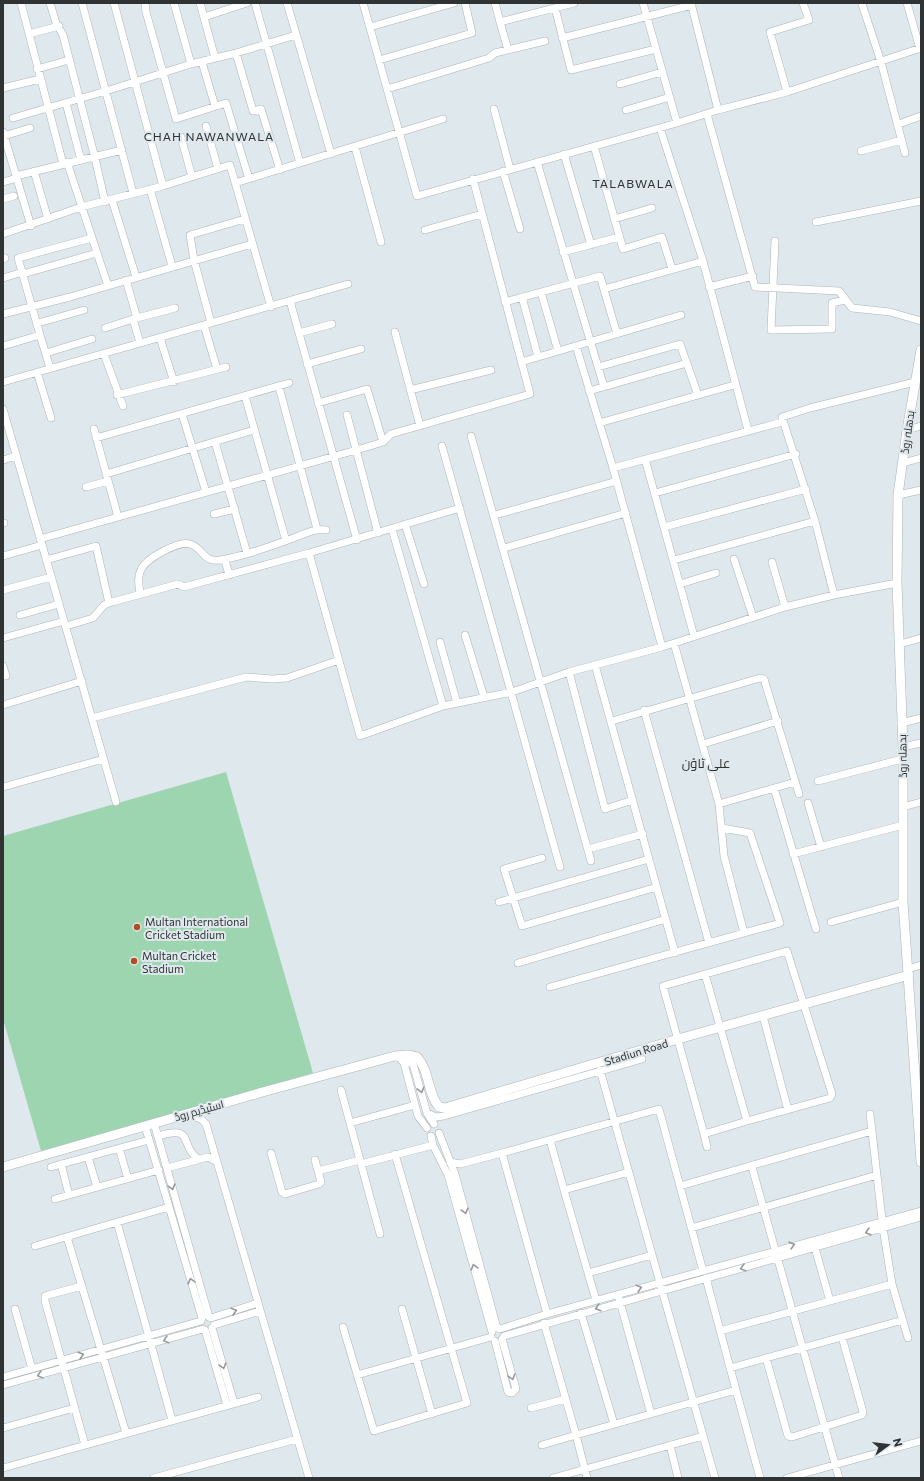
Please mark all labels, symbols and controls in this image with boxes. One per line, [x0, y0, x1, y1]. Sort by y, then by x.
district label: CHAH NAWANWALA [144, 129, 274, 143]
district label: TALABWALA [592, 176, 674, 190]
street label: بدھلہ روڈ [898, 409, 917, 455]
street label: بدھلہ روڈ [895, 734, 910, 778]
district label: علی ٹاؤن [682, 755, 730, 771]
place label: Multan International Cricket Stadium [145, 915, 248, 941]
marker: Multan International Cricket Stadium [132, 922, 142, 932]
place label: Multan Cricket Stadium [142, 949, 217, 975]
marker: Multan Cricket Stadium [129, 956, 139, 966]
street label: Stadiun Road [603, 1036, 669, 1068]
one-way arrow [416, 1086, 425, 1093]
street label: اسٹیڈیم روڈ [173, 1097, 226, 1125]
one-way arrow [168, 1184, 176, 1190]
one-way arrow [460, 1207, 469, 1214]
one-way arrow [865, 1227, 872, 1236]
one-way arrow [788, 1241, 795, 1250]
one-way arrow [740, 1263, 747, 1272]
one-way arrow [470, 1264, 478, 1270]
one-way arrow [187, 1278, 196, 1285]
one-way arrow [635, 1284, 642, 1293]
one-way arrow [595, 1303, 602, 1312]
one-way arrow [231, 1307, 238, 1316]
one-way arrow [162, 1335, 169, 1344]
one-way arrow [77, 1351, 84, 1360]
one-way arrow [218, 1362, 227, 1369]
one-way arrow [37, 1370, 44, 1378]
one-way arrow [507, 1373, 516, 1380]
north arrow [868, 1425, 908, 1465]
text: N [891, 1437, 905, 1448]

